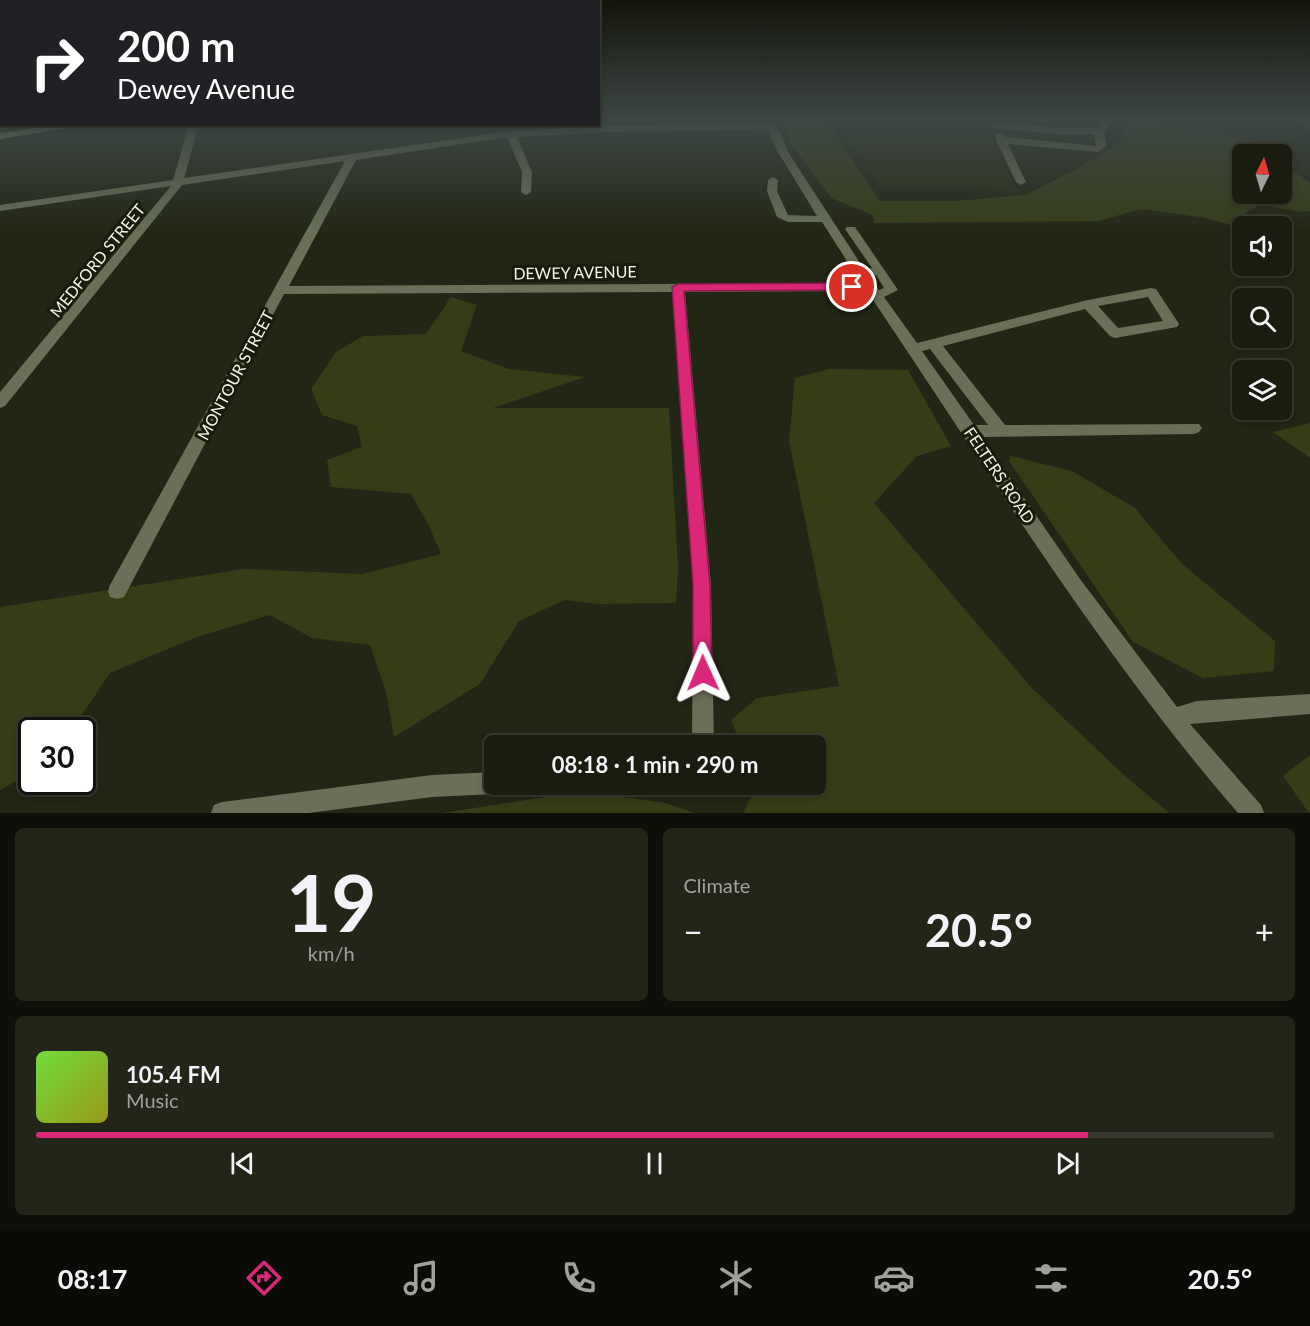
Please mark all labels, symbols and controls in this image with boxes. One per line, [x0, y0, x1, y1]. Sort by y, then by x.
text: 200 m [117, 21, 235, 71]
icon: right [18, 24, 96, 102]
text: Dewey Avenue [117, 72, 295, 105]
north arrow [1232, 144, 1292, 204]
map controls [1232, 144, 1292, 420]
street label: MEDFORD STREET [45, 199, 149, 321]
button: sound [1232, 216, 1292, 276]
street label: DEWEY AVENUE [513, 261, 637, 283]
pin [826, 261, 877, 312]
icon: arrive [835, 270, 868, 303]
button: search [1232, 288, 1292, 348]
street label: MONTOUR STREET [193, 307, 277, 443]
button: layers [1232, 360, 1292, 420]
street label: FELTERS ROAD [961, 423, 1039, 527]
position arrow [671, 641, 735, 705]
speed limit sign: 30 [18, 717, 96, 795]
text: 08:18 · 1 min · 290 m [552, 751, 758, 778]
text: 19 [286, 855, 376, 949]
text: Climate [684, 873, 750, 897]
text: 20.5° [925, 903, 1033, 957]
text: − [684, 911, 703, 951]
text: + [1255, 911, 1274, 951]
text: km/h [308, 941, 355, 965]
text: 105.4 FM [126, 1061, 221, 1088]
text: Music [126, 1088, 179, 1112]
icon: previous [226, 1147, 259, 1180]
icon: pause [638, 1147, 671, 1180]
icon: next [1051, 1147, 1084, 1180]
icon: directions [243, 1257, 285, 1299]
icon: music [400, 1257, 442, 1299]
icon: phone [558, 1257, 600, 1299]
icon: climate [715, 1257, 757, 1299]
icon: car [873, 1257, 915, 1299]
icon: filters [1030, 1257, 1072, 1299]
text: 08:17 [58, 1262, 127, 1295]
text: 20.5° [1188, 1262, 1252, 1295]

